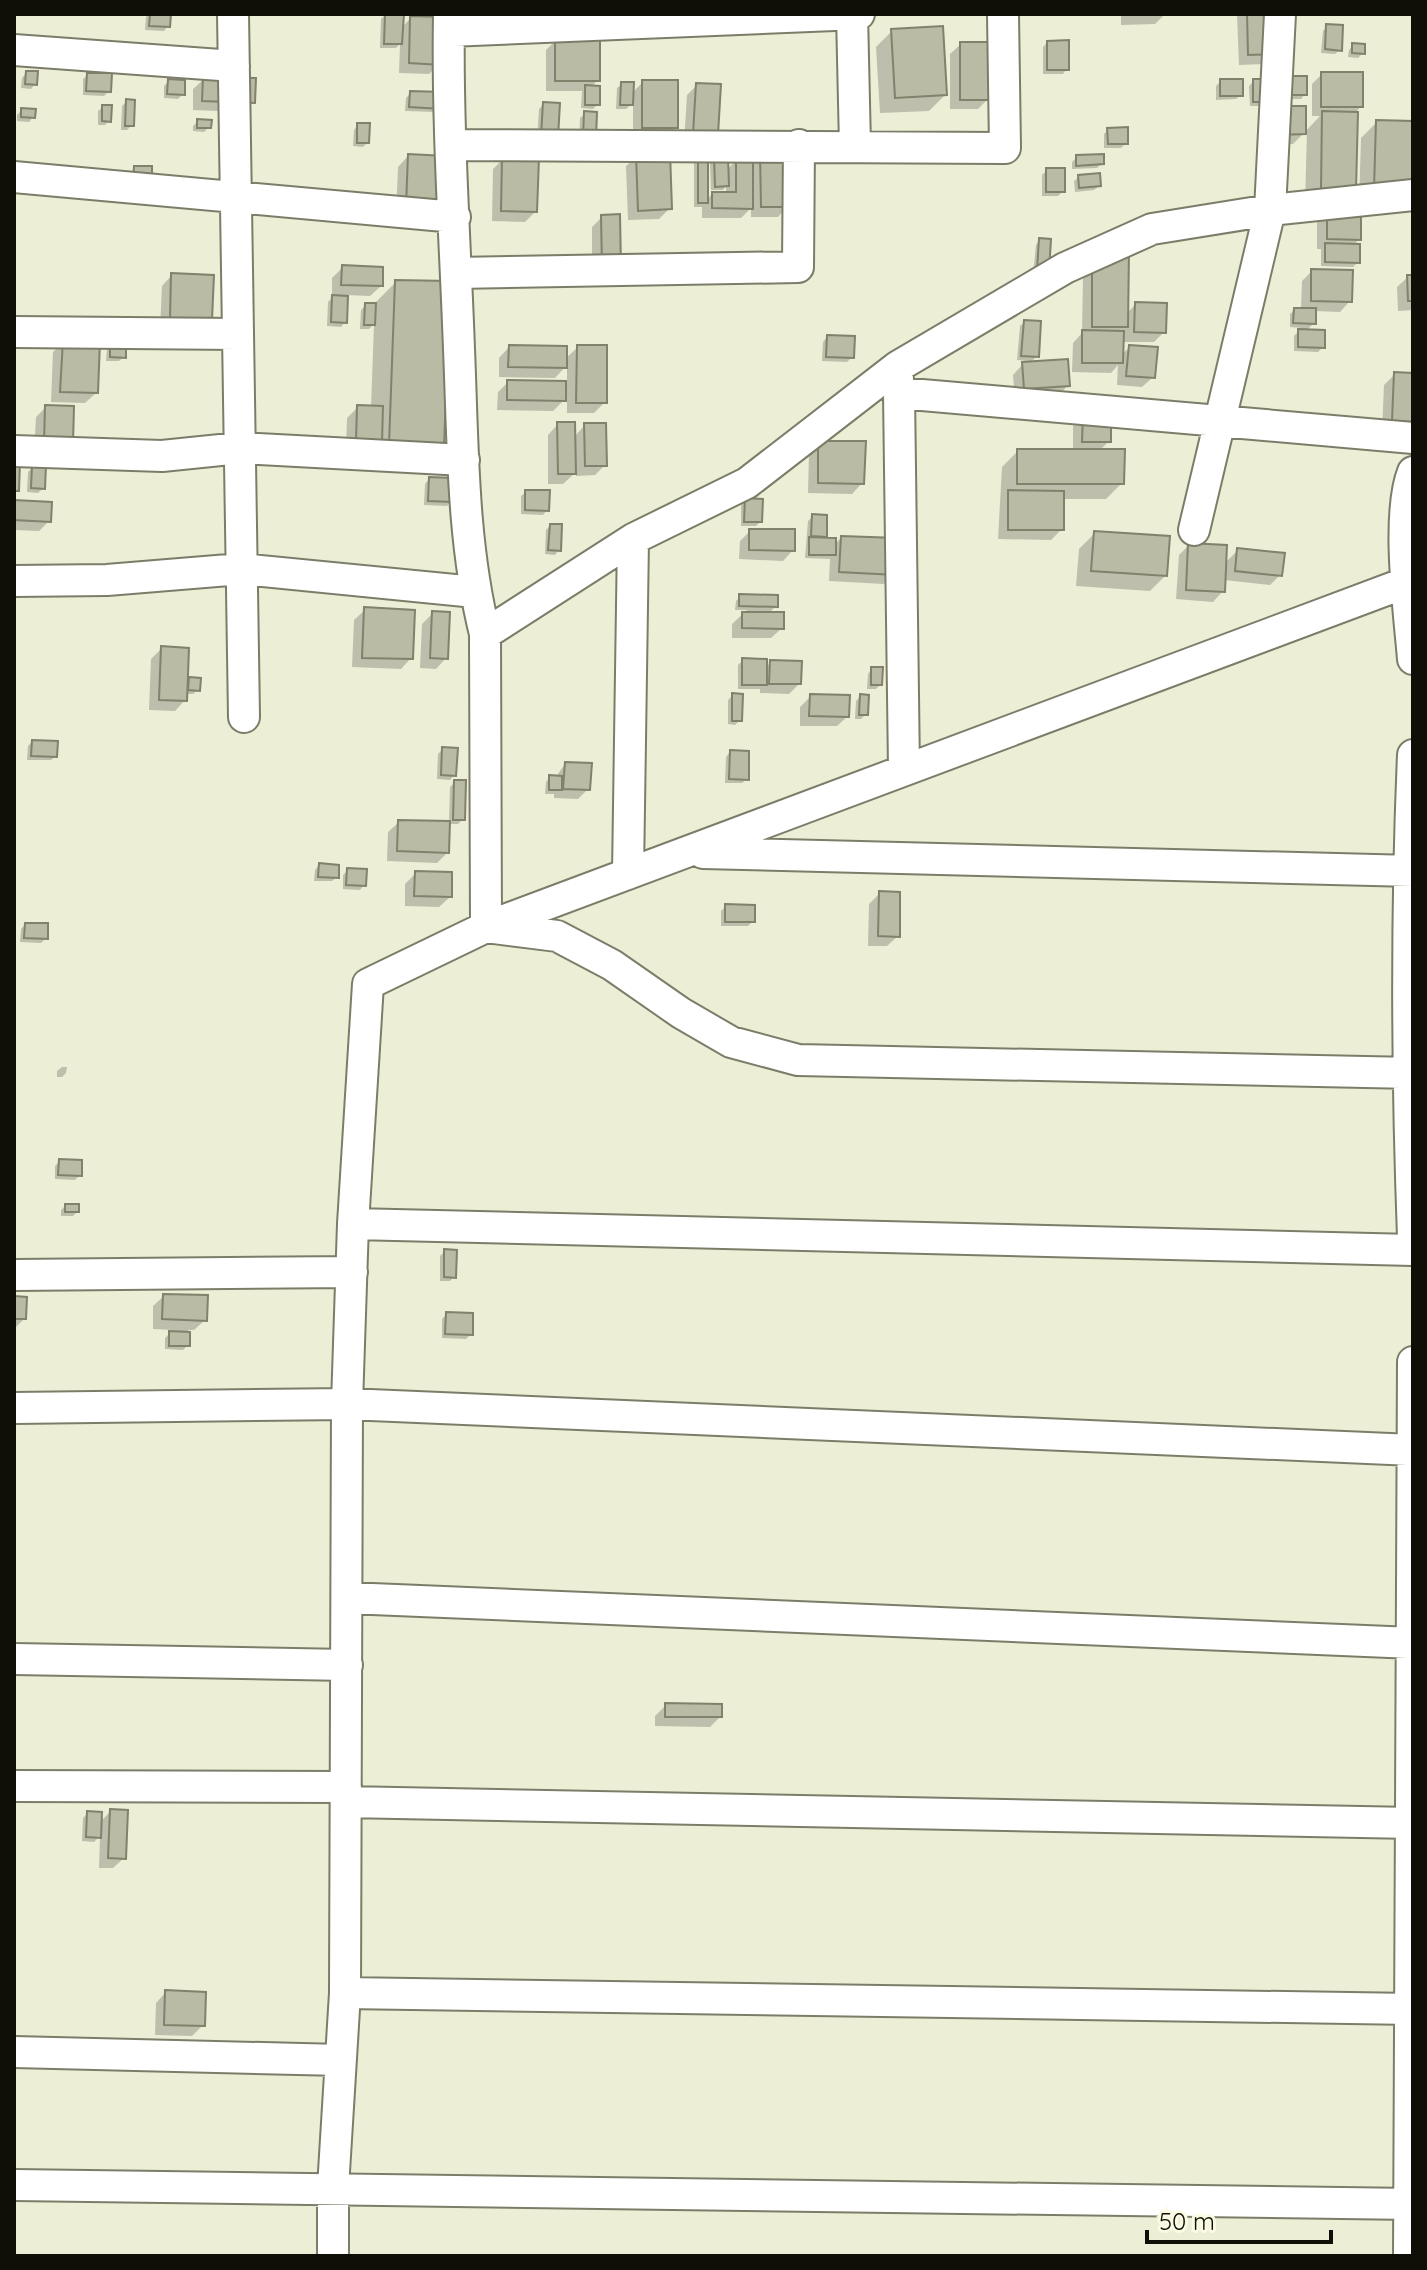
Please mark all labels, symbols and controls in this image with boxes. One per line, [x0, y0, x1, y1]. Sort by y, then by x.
scale bar [1147, 2194, 1331, 2244]
text: 50 m [1159, 2206, 1215, 2236]

